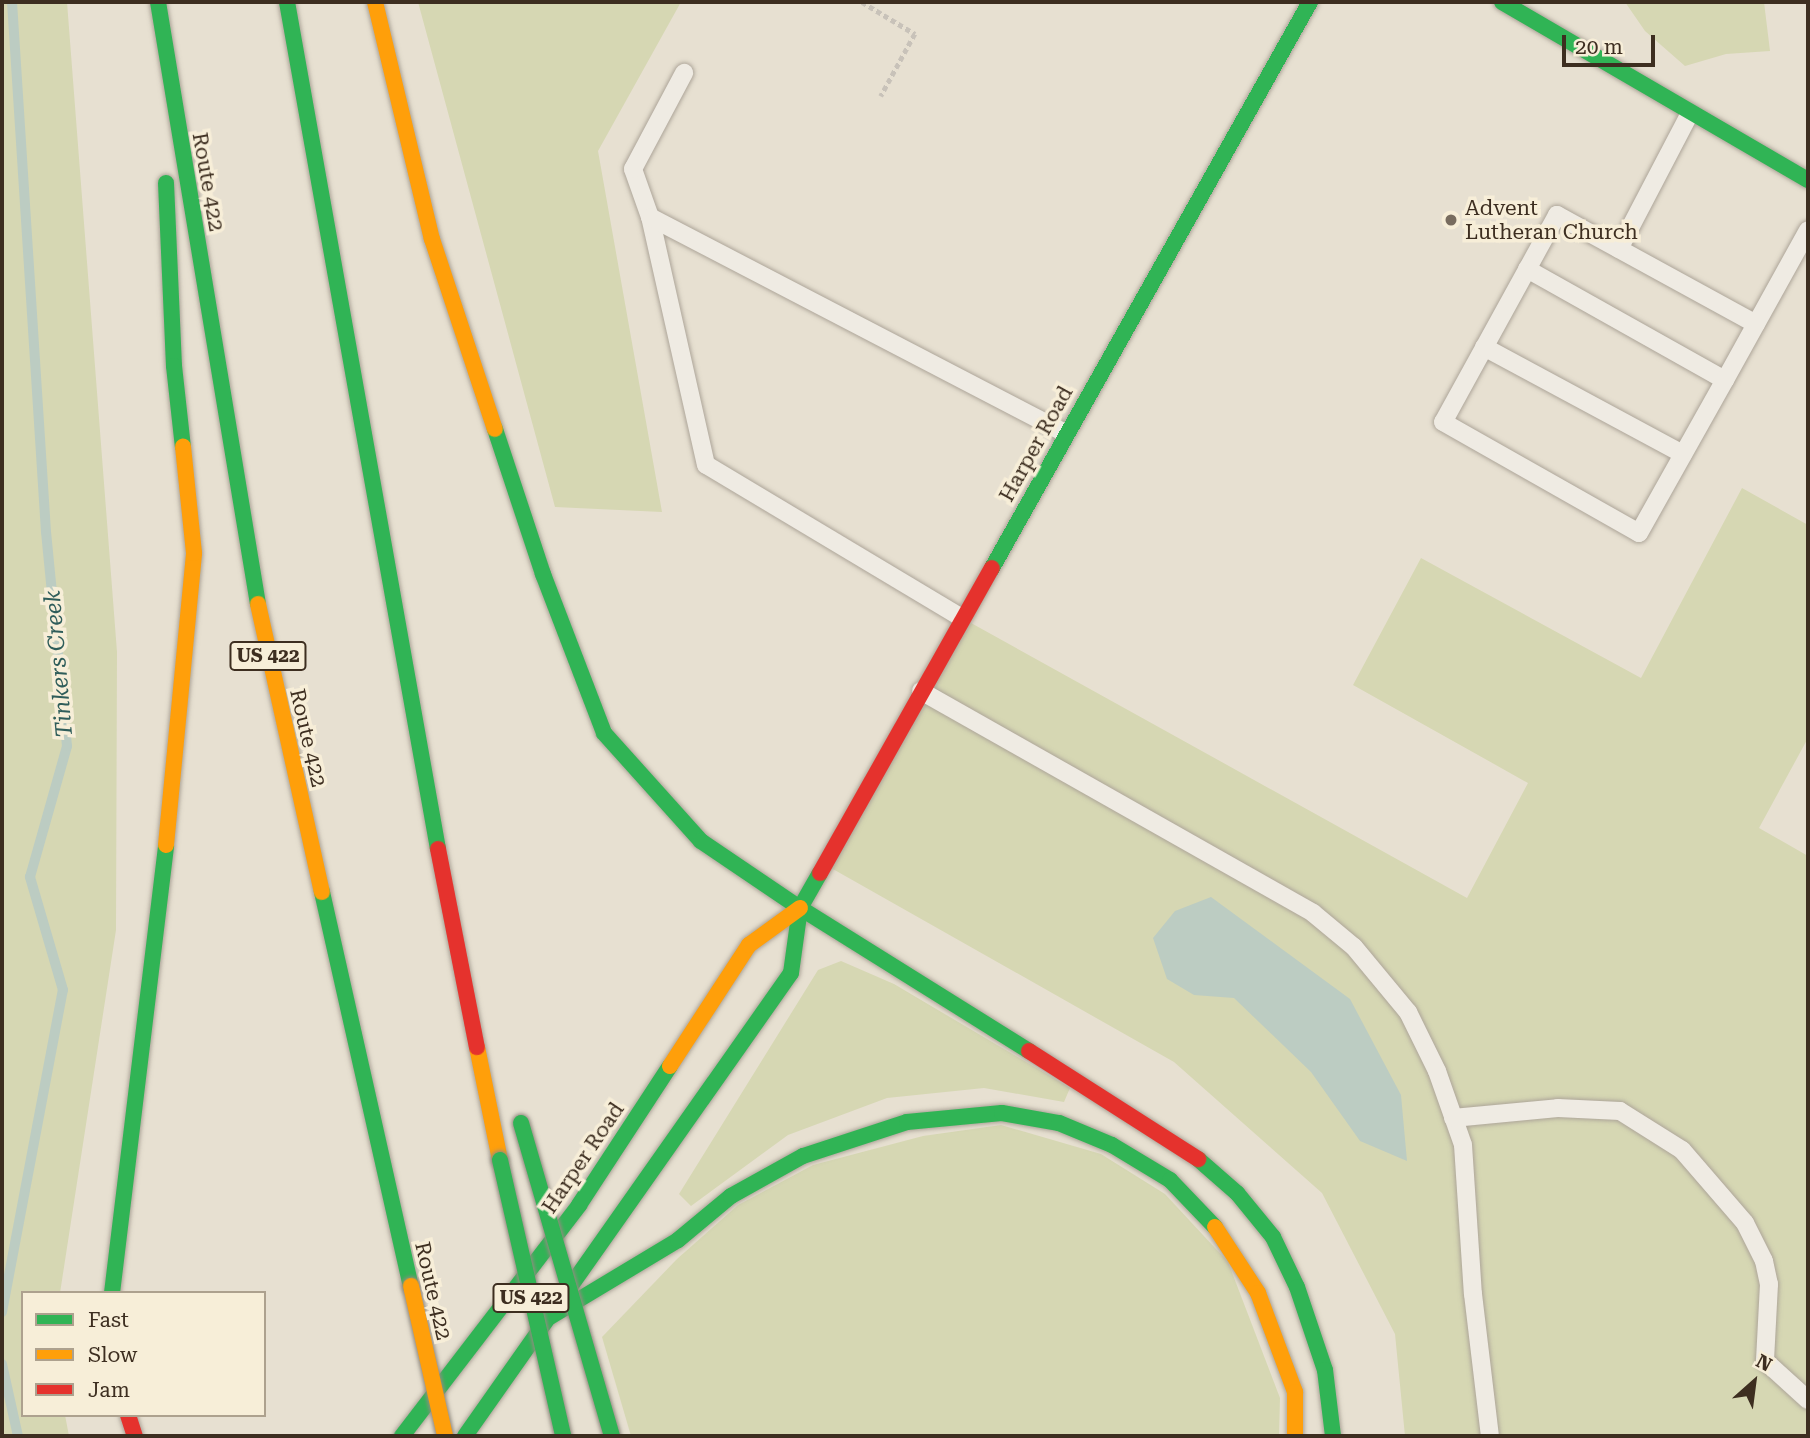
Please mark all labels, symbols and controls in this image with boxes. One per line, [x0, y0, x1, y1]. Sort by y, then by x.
scale bar [1565, 21, 1658, 65]
text: 20 m [1575, 35, 1623, 59]
street label: Route 422 [187, 131, 229, 233]
place label: Advent Lutheran Church [1465, 195, 1638, 245]
marker: Advent Lutheran Church [1443, 212, 1459, 228]
street label: Harper Road [994, 382, 1078, 506]
water label: Tinkers Creek [39, 589, 79, 739]
road number: US 422 [228, 640, 308, 671]
street label: Route 422 [284, 686, 332, 790]
street label: Harper Road [537, 1098, 629, 1218]
street label: Route 422 [409, 1239, 457, 1343]
road number: US 422 [491, 1282, 571, 1314]
legend [21, 1291, 266, 1417]
text: Fast [88, 1308, 129, 1332]
text: Slow [88, 1343, 137, 1367]
north arrow [1719, 1347, 1789, 1417]
text: N [1752, 1349, 1776, 1377]
text: Jam [88, 1378, 130, 1402]

